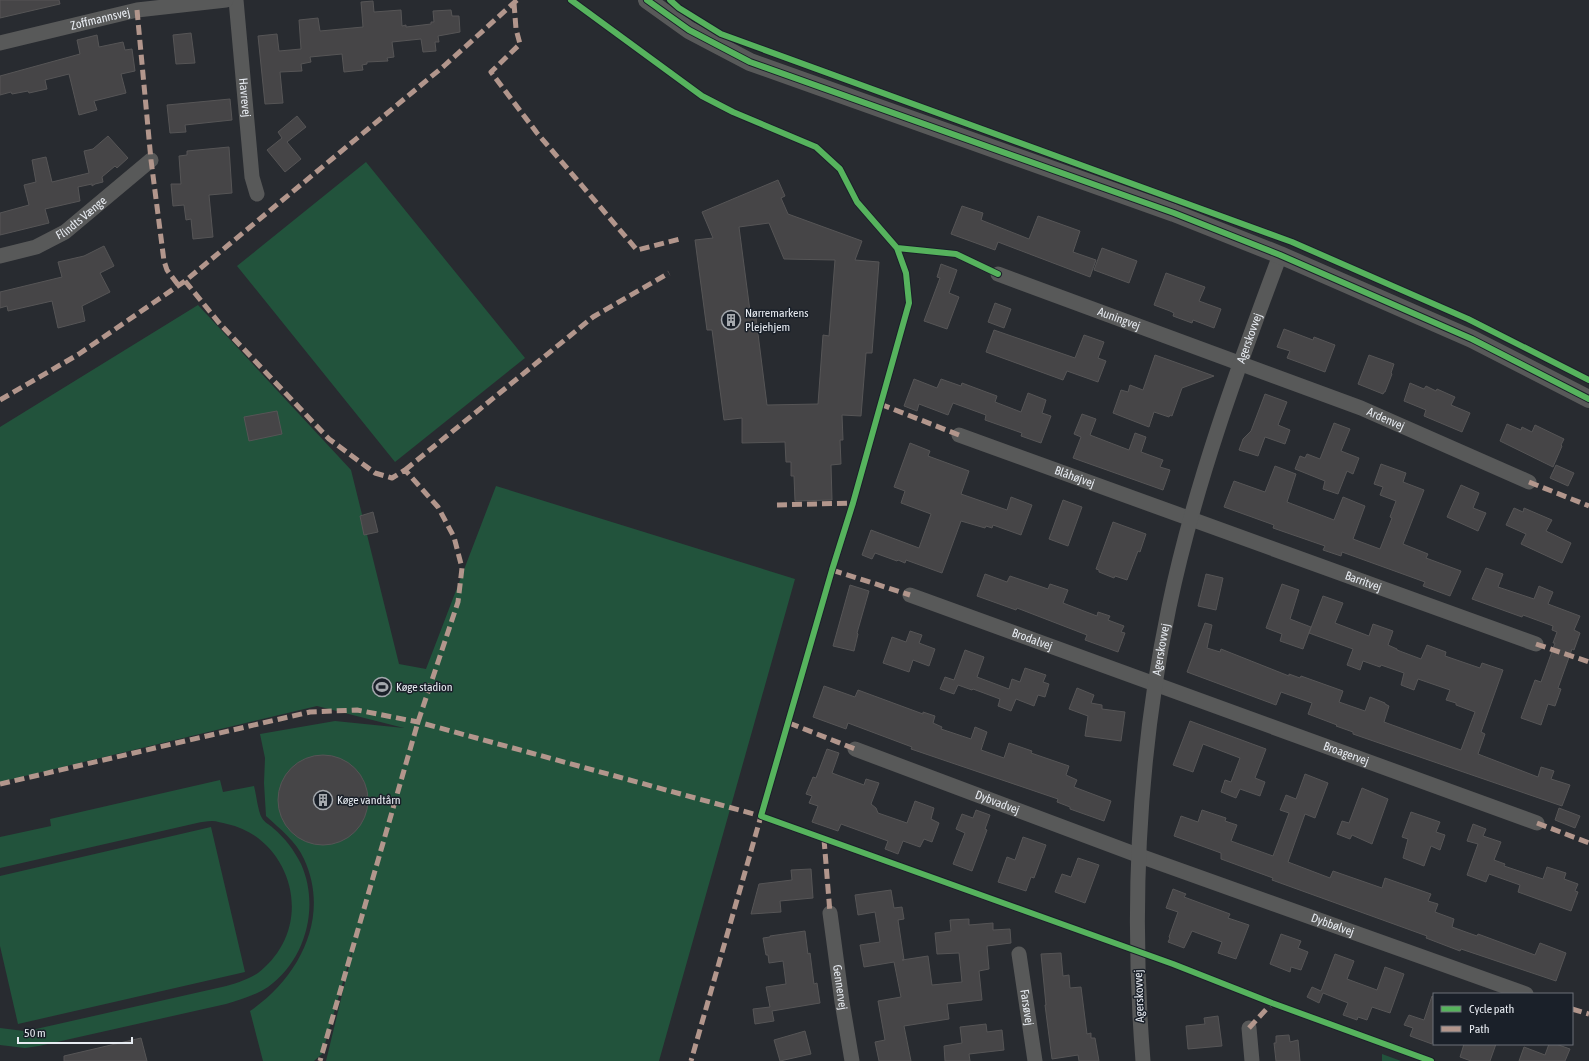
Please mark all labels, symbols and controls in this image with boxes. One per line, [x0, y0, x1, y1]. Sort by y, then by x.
street label: Zoffmannsvej [69, 5, 131, 33]
street label: Havrevej [236, 77, 254, 118]
street label: Flindts Vænge [53, 193, 109, 243]
street label: Auningvej [1096, 304, 1142, 333]
place label: Nørremarkens Plejehjem [745, 306, 809, 334]
building icon: Nørremarkens Plejehjem [720, 309, 742, 331]
street label: Agerskovvej [1234, 311, 1265, 365]
street label: Ardenvej [1365, 405, 1407, 433]
street label: Blåhøjvej [1053, 463, 1097, 491]
street label: Barritvej [1343, 568, 1383, 594]
street label: Agerskovvej [1150, 622, 1173, 677]
street label: Brodalvej [1010, 626, 1054, 653]
sports icon: Køge stadion [371, 676, 393, 698]
place label: Køge stadion [396, 680, 452, 694]
street label: Broagervej [1321, 739, 1371, 768]
street label: Dybvadvej [973, 788, 1021, 817]
building icon: Køge vandtårn [312, 789, 334, 811]
place label: Køge vandtårn [337, 793, 401, 807]
street label: Dybbølvej [1309, 911, 1356, 939]
street label: Gennervej [830, 964, 850, 1011]
street label: Agerskovvej [1131, 969, 1147, 1023]
street label: Farsøvej [1017, 988, 1037, 1027]
legend [1433, 993, 1573, 1045]
text: Cycle path [1469, 1002, 1514, 1016]
scale bar [18, 1019, 132, 1045]
text: Path [1469, 1022, 1490, 1036]
text: 50 m [24, 1026, 46, 1040]

